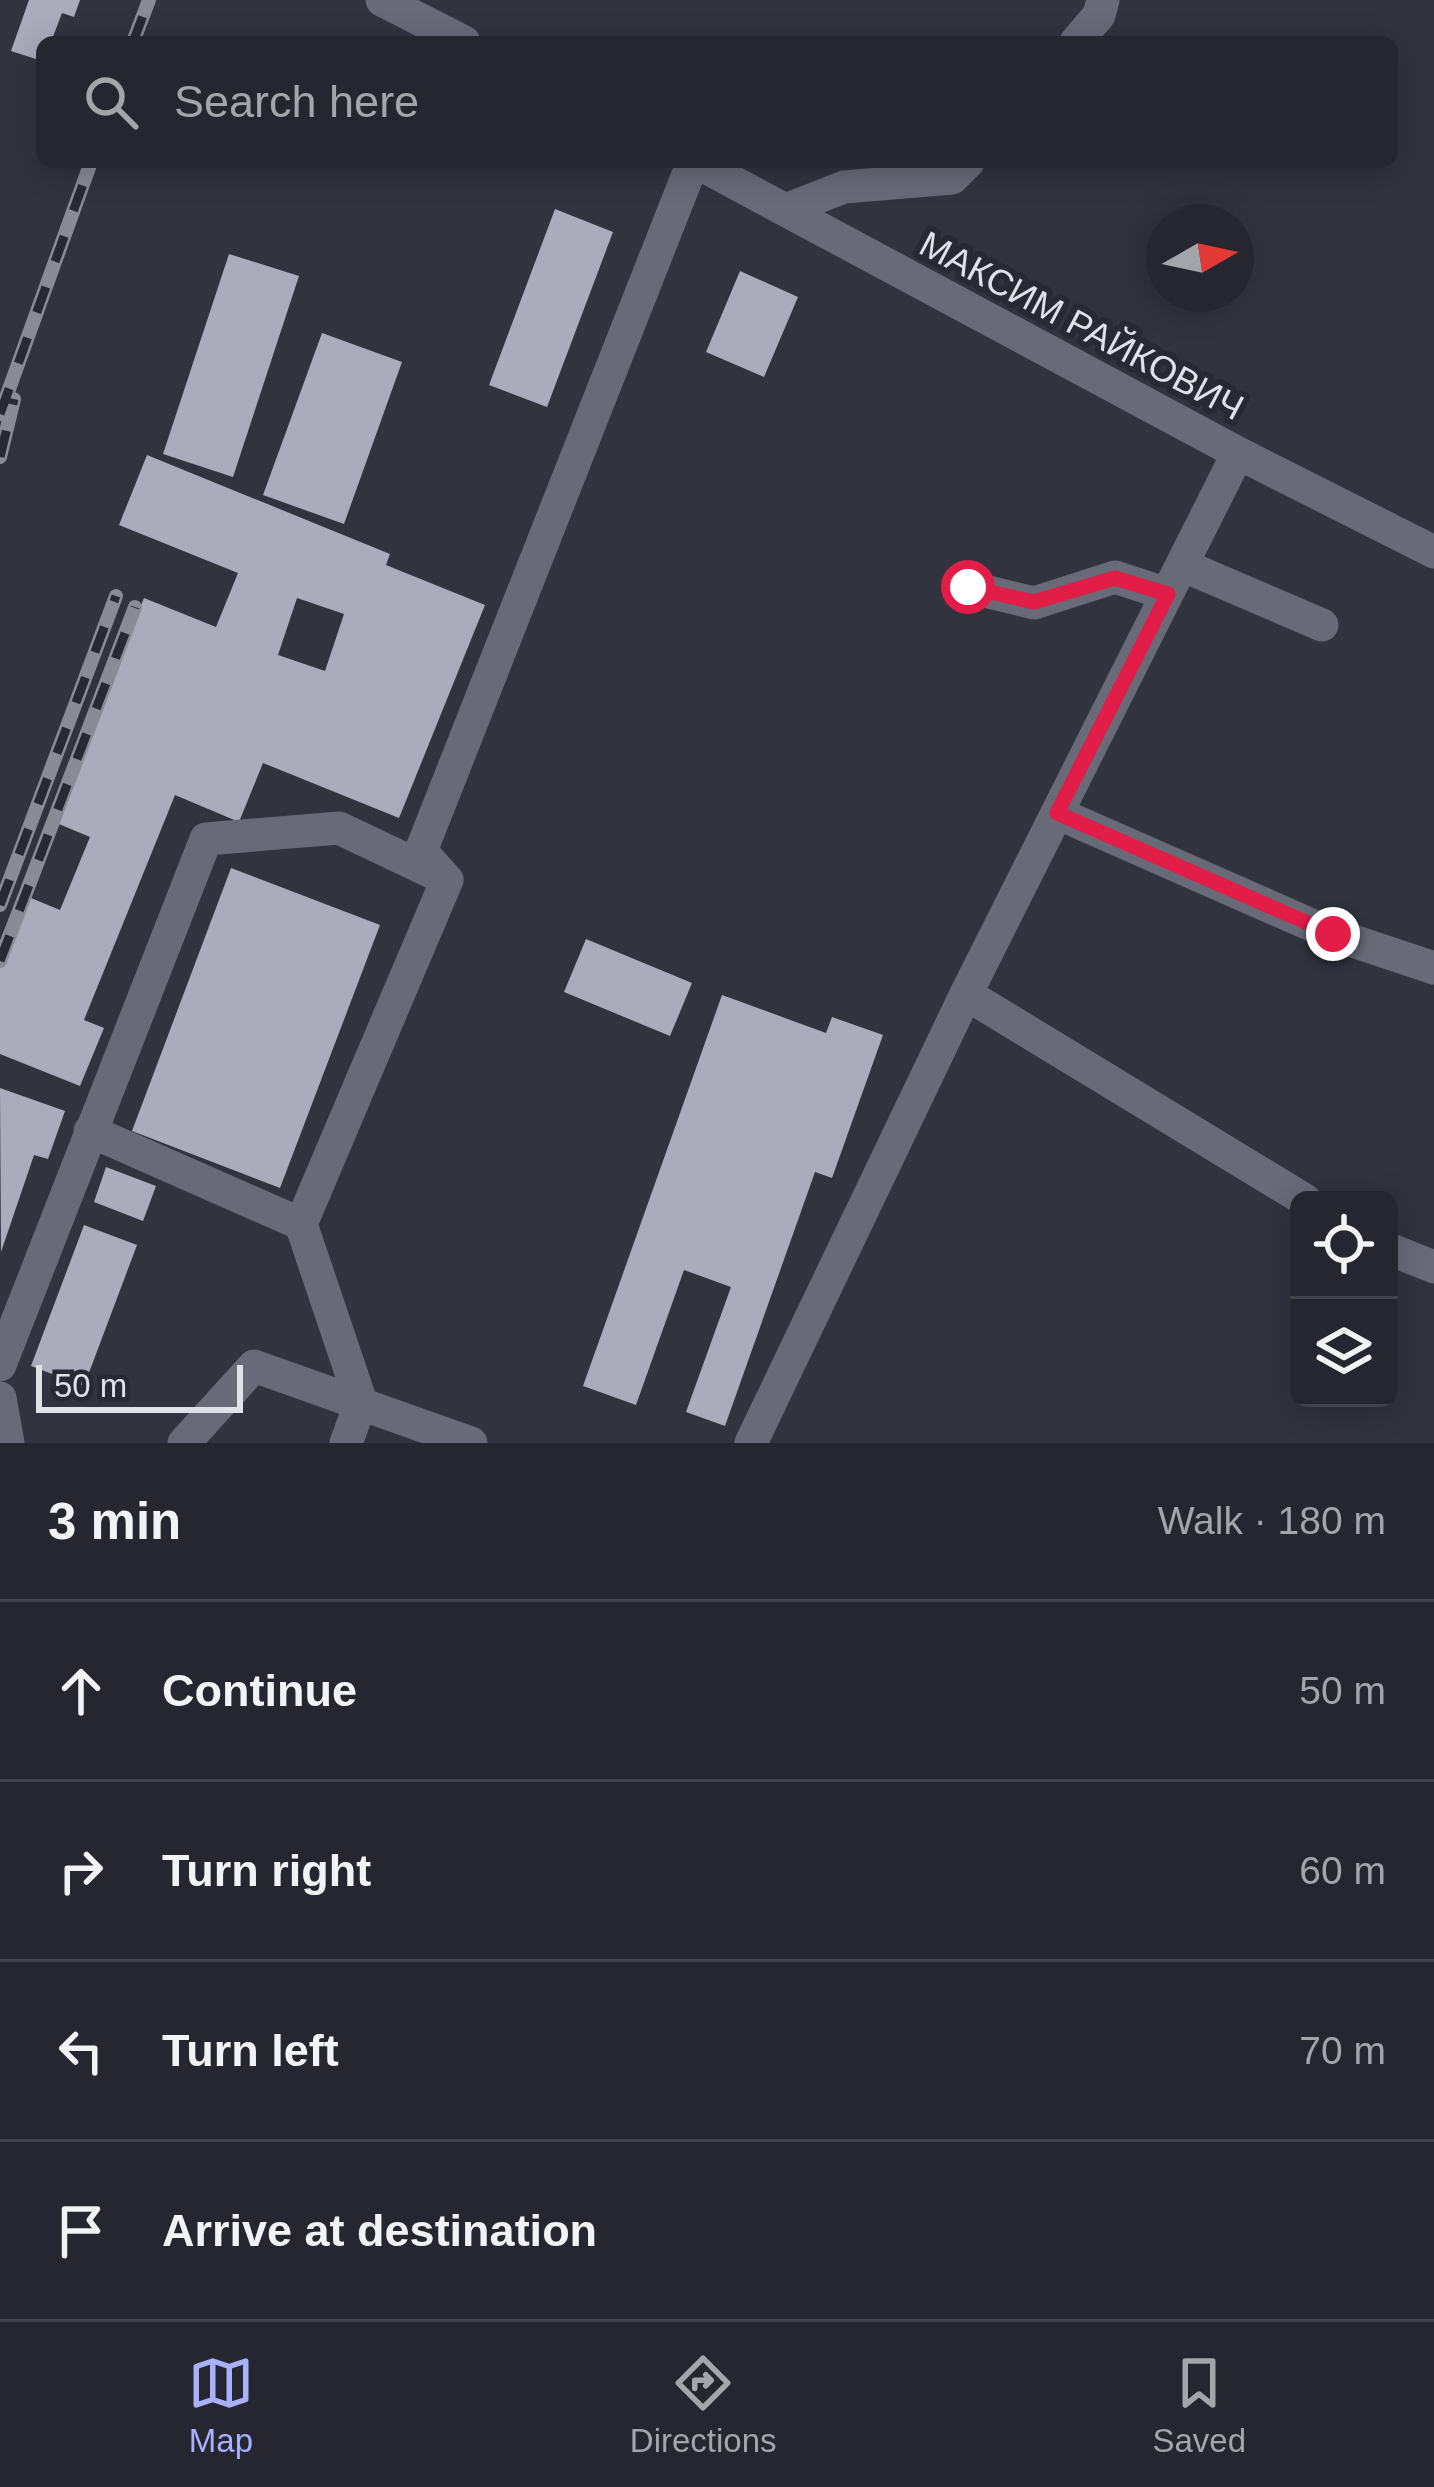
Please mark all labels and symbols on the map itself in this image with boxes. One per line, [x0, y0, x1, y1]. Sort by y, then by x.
north arrow [1146, 204, 1254, 312]
street label: МАКСИМ РАЙКОВИЧ [913, 222, 1251, 428]
route start [941, 560, 995, 614]
route end [1306, 907, 1360, 961]
scale bar [36, 1359, 243, 1412]

